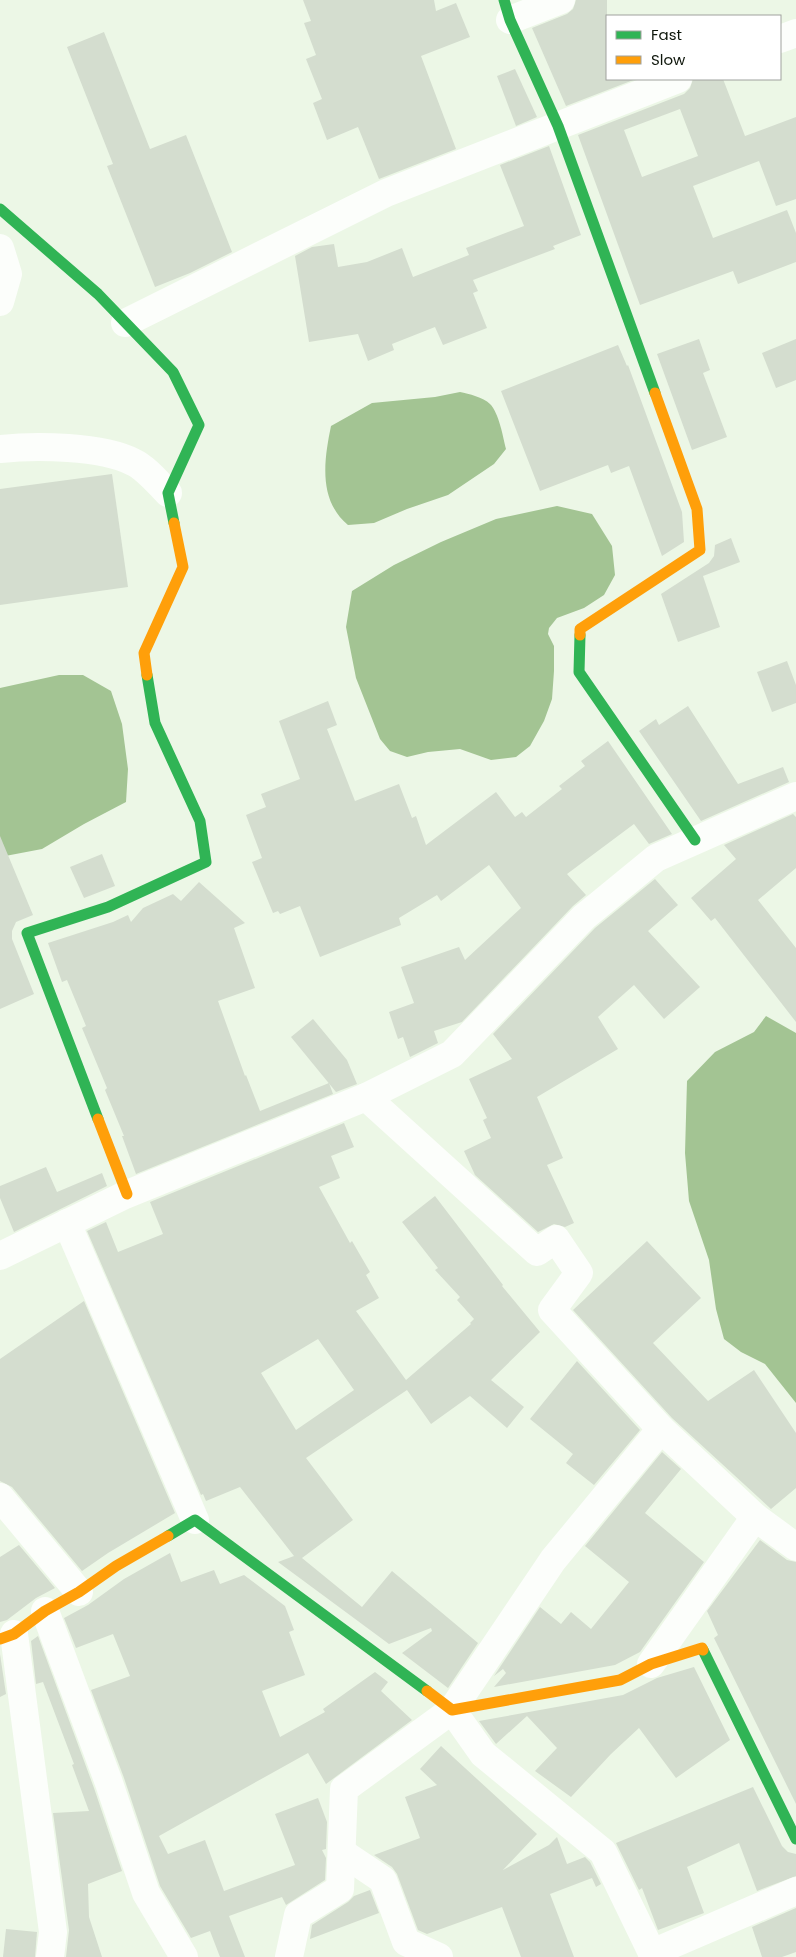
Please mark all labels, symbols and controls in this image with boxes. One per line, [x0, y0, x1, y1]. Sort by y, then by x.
legend [606, 15, 781, 80]
text: Fast [651, 24, 682, 45]
text: Slow [651, 49, 686, 70]

